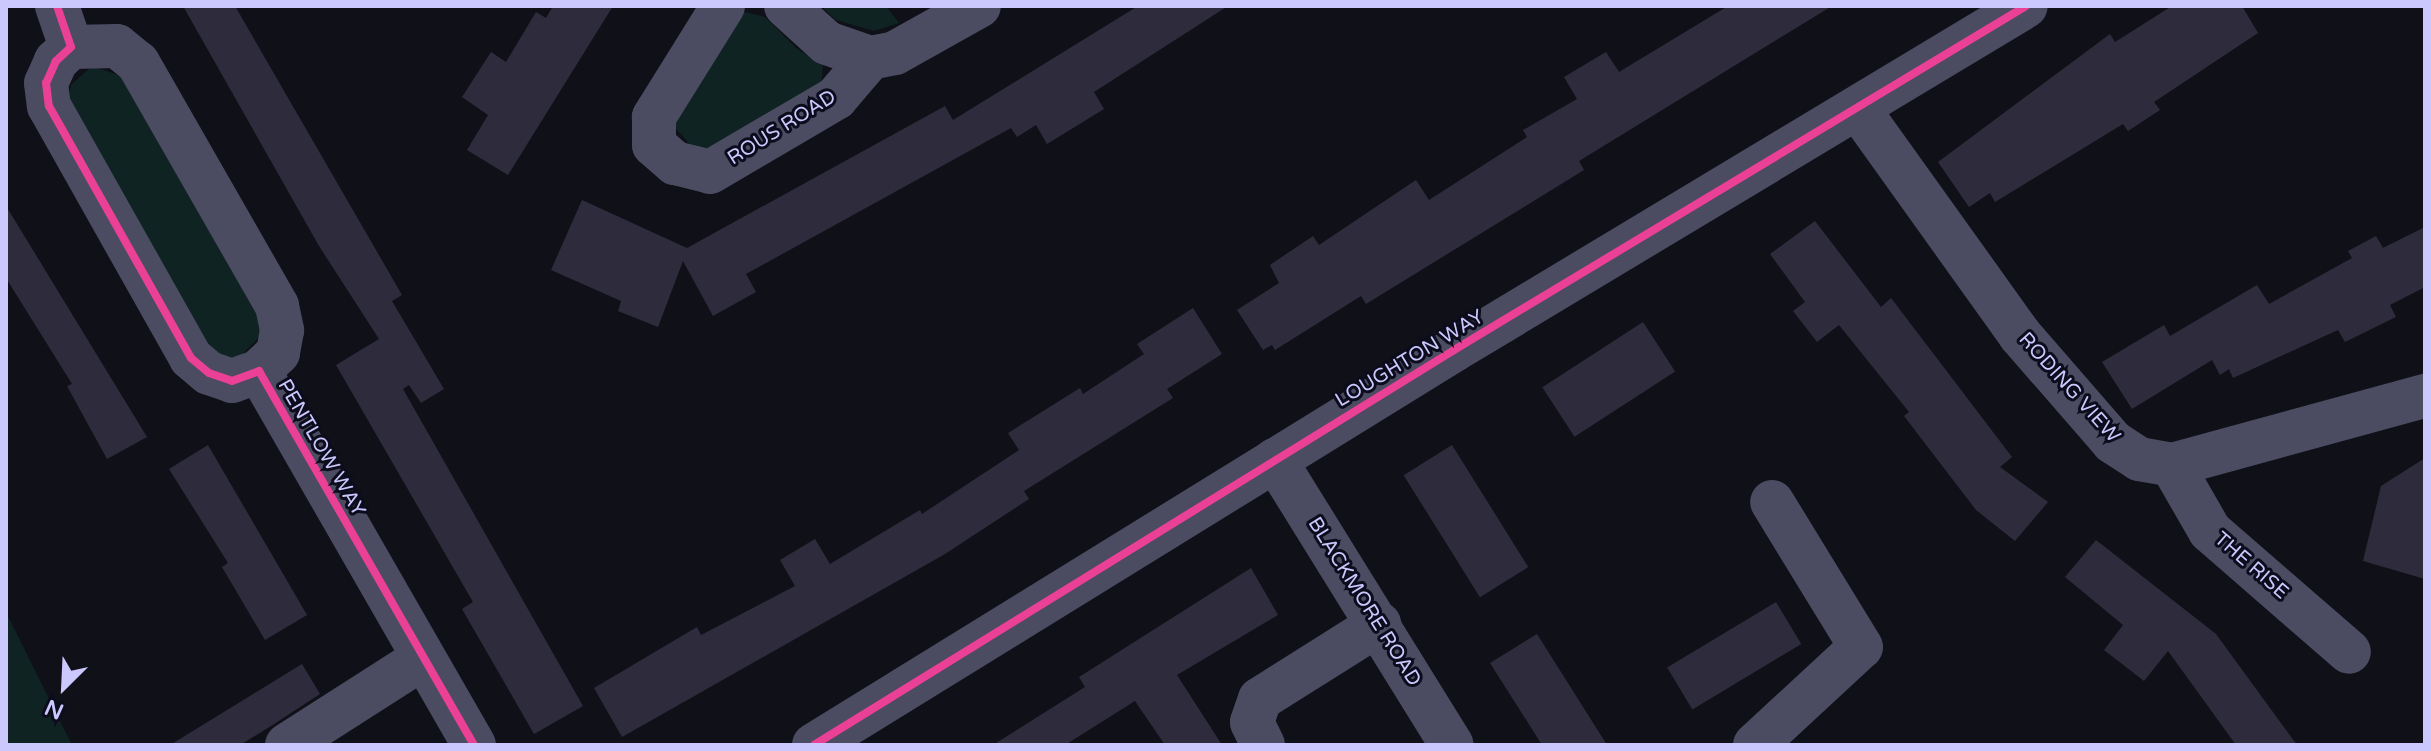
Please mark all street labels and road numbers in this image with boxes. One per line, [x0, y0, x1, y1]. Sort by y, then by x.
street label: ROUS ROAD [723, 85, 841, 171]
street label: LOUGHTON WAY [1331, 305, 1489, 413]
street label: RODING VIEW [2013, 328, 2125, 448]
street label: PENTLOW WAY [272, 375, 370, 521]
street label: BLACKMORE ROAD [1302, 513, 1426, 691]
street label: THE RISE [2209, 527, 2293, 605]

